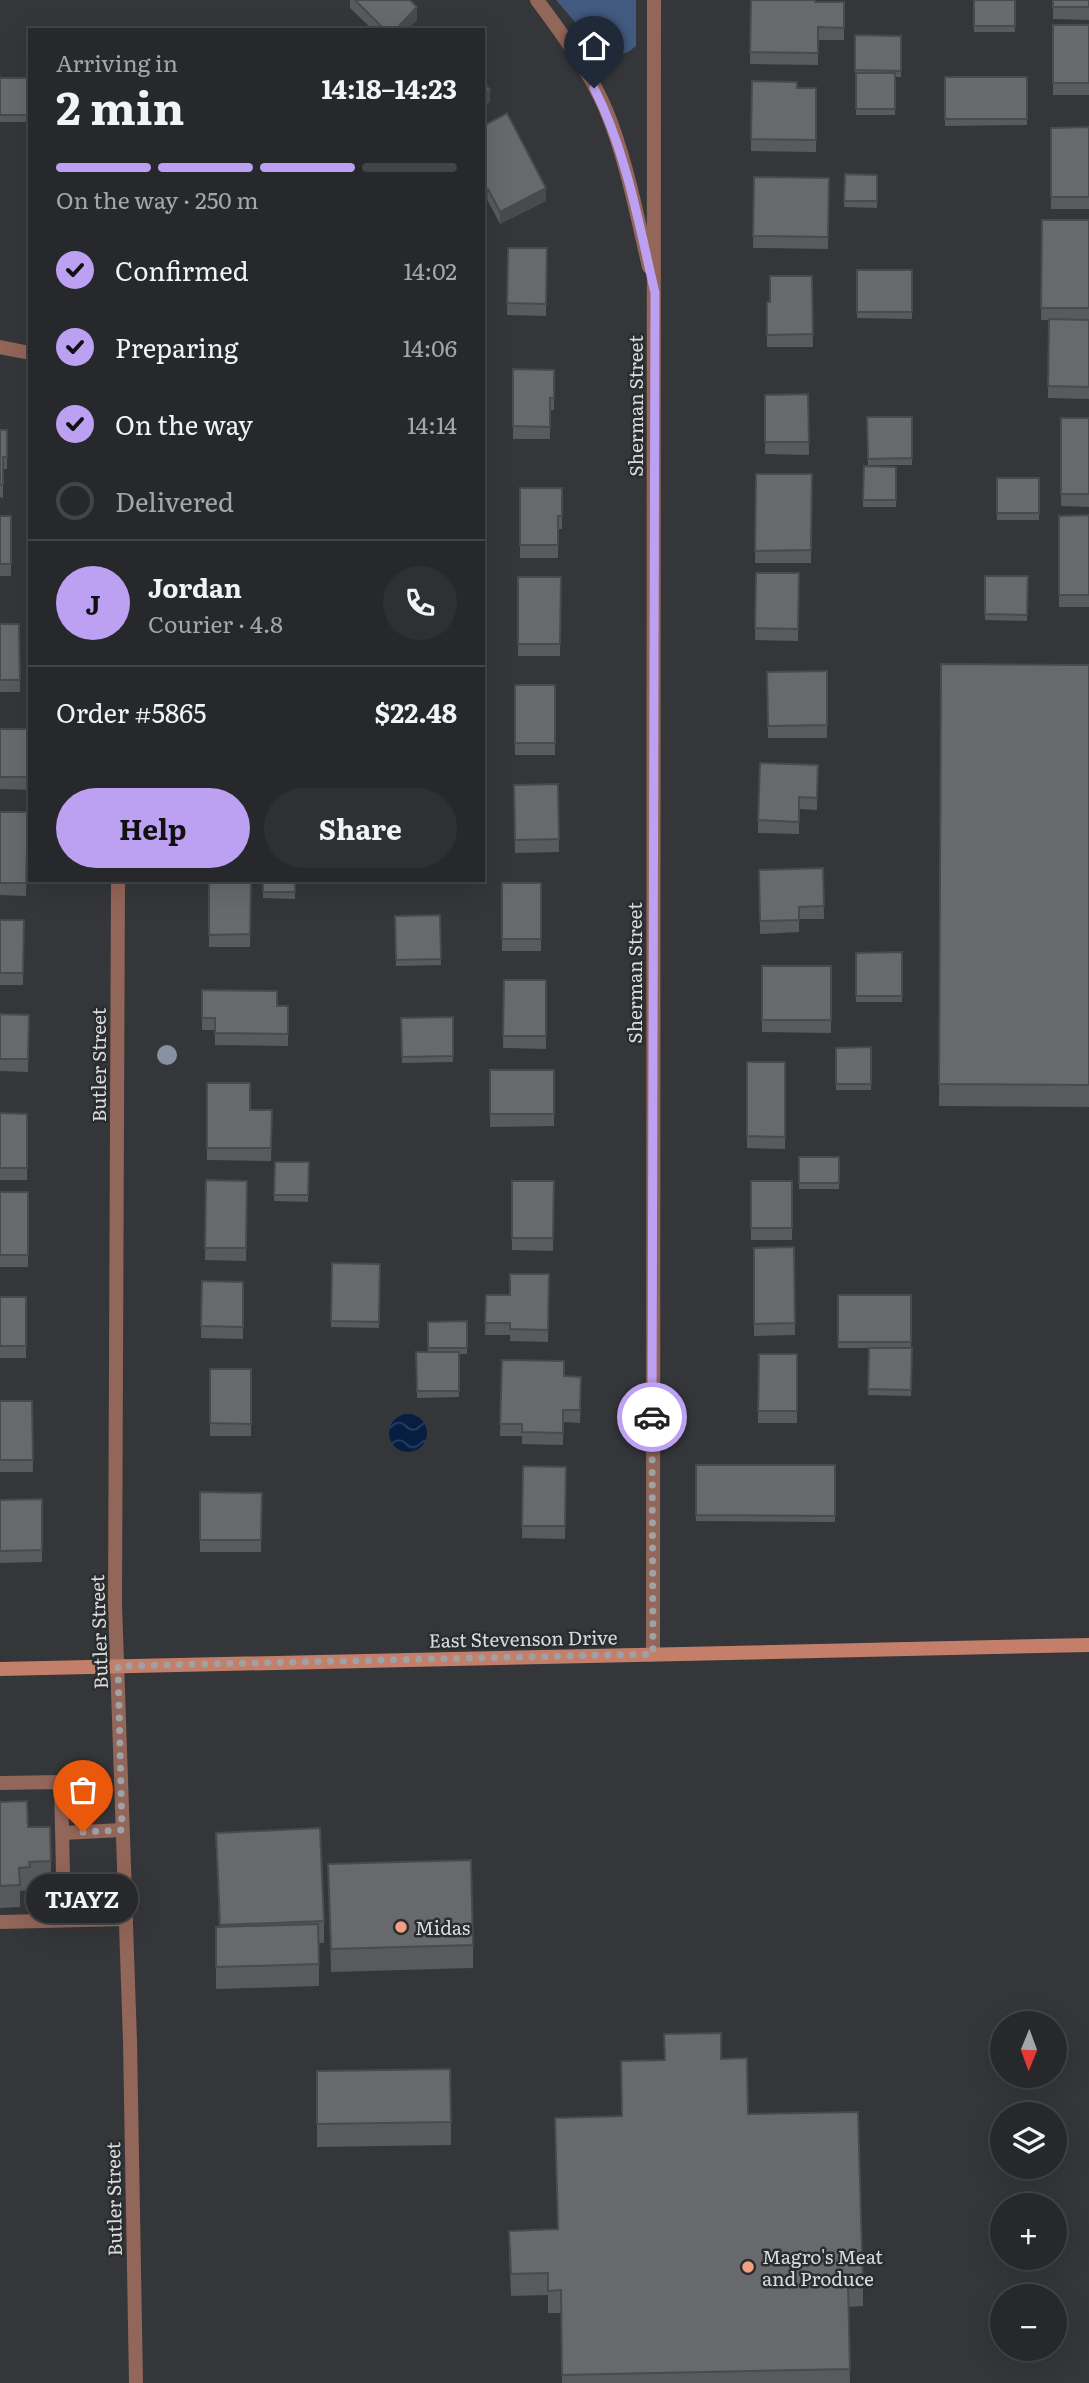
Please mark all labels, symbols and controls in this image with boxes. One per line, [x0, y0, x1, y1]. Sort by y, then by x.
pin [564, 16, 624, 88]
icon: home [575, 27, 613, 65]
text: Arriving in [56, 45, 178, 79]
text: 14:18–14:23 [322, 68, 457, 107]
text: 2 min [56, 71, 185, 139]
text: On the way · 250 m [56, 182, 259, 216]
text: Confirmed [115, 250, 249, 289]
icon: check [56, 251, 94, 289]
text: 14:02 [404, 253, 457, 287]
text: Preparing [115, 327, 238, 366]
icon: check [56, 328, 94, 366]
text: 14:06 [403, 330, 457, 364]
street label: Sherman Street [621, 335, 649, 477]
text: On the way [115, 404, 253, 443]
icon: check [56, 405, 94, 443]
text: 14:14 [407, 407, 457, 441]
text: Delivered [115, 481, 234, 520]
button: phone [383, 566, 457, 640]
text: Jordan [148, 567, 242, 606]
text: J [86, 584, 100, 623]
text: Courier · 4.8 [148, 606, 283, 640]
text: Order #5865 [56, 692, 206, 731]
text: $22.48 [375, 692, 457, 731]
button: Help [56, 788, 250, 868]
button: Share [264, 788, 457, 868]
street label: Sherman Street [620, 902, 648, 1044]
street label: Butler Street [84, 1007, 112, 1122]
courier [617, 1382, 687, 1452]
icon: car [633, 1398, 671, 1436]
street label: Butler Street [82, 1574, 114, 1690]
street label: East Stevenson Drive [428, 1622, 618, 1654]
pin [53, 1760, 113, 1832]
icon: bag [64, 1771, 102, 1809]
callout: TJAYZ [27, 1874, 139, 1923]
text: TJAYZ [45, 1881, 119, 1915]
place label: Midas [415, 1913, 471, 1941]
marker: Midas [393, 1919, 409, 1935]
north arrow [990, 2011, 1068, 2088]
map controls [990, 2011, 1067, 2361]
button: layers [990, 2102, 1067, 2179]
street label: Butler Street [98, 2141, 128, 2257]
button: + [990, 2193, 1067, 2270]
place label: Magro's Meat and Produce [762, 2242, 883, 2292]
marker: Magro's Meat and Produce [740, 2259, 756, 2275]
button: − [990, 2284, 1067, 2361]

